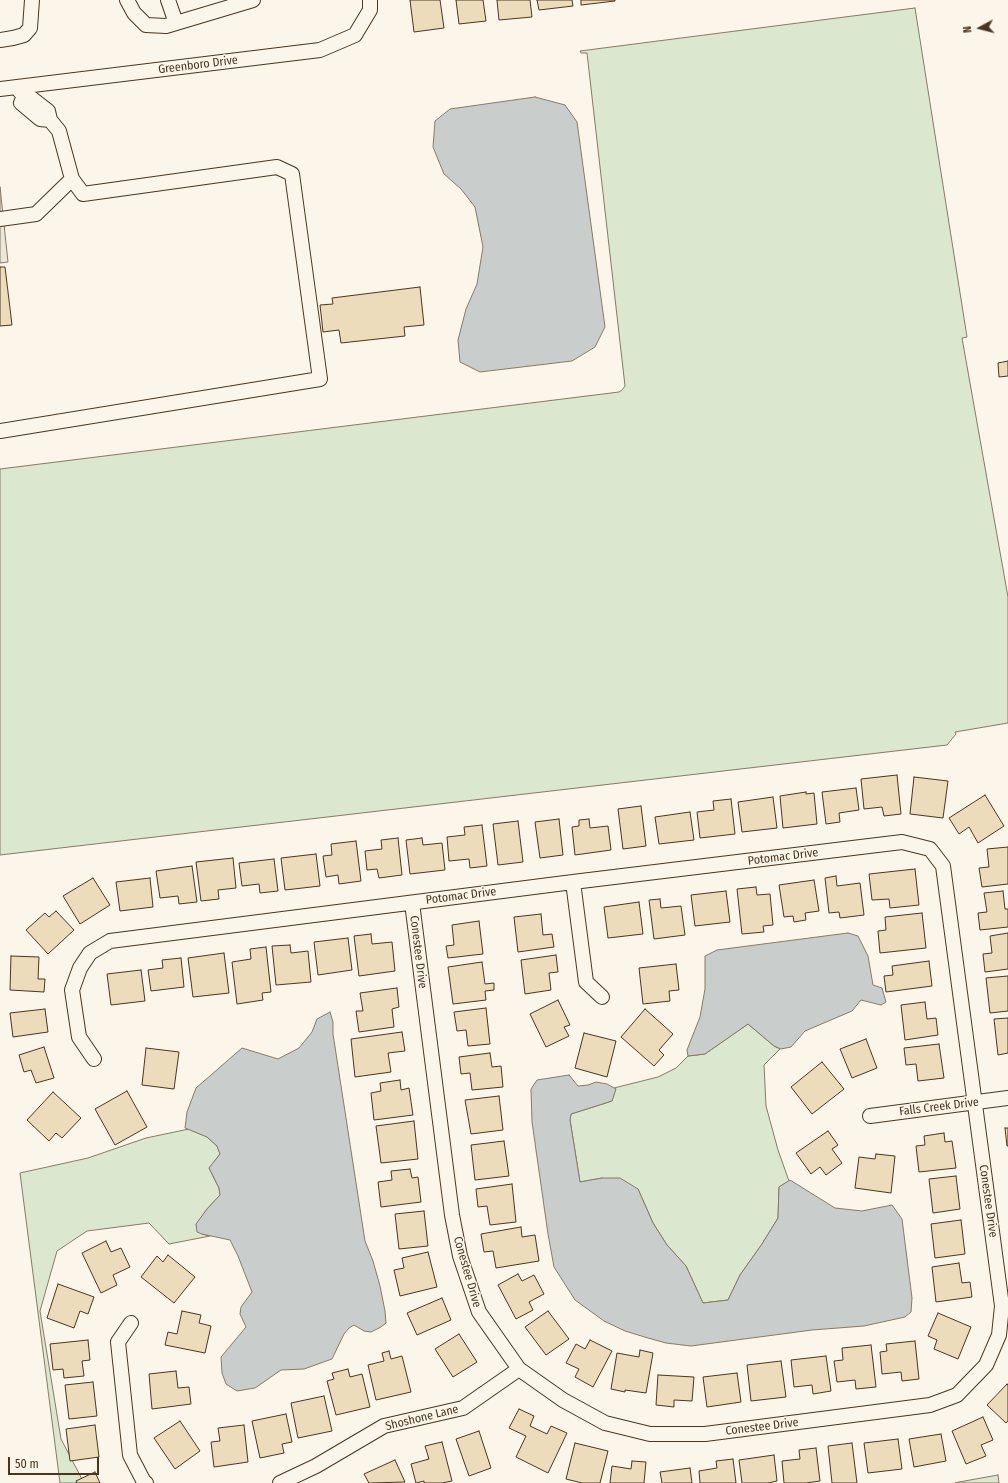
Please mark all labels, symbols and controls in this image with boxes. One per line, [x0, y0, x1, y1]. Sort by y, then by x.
north arrow [960, 8, 1000, 48]
text: N [961, 25, 974, 34]
street label: Greenboro Drive [157, 53, 239, 77]
street label: Potomac Drive [747, 846, 819, 868]
street label: Potomac Drive [425, 885, 497, 907]
street label: Conestee Drive [406, 915, 430, 989]
street label: Falls Creek Drive [898, 1095, 980, 1119]
street label: Conestee Drive [976, 1164, 1000, 1238]
street label: Conestee Drive [450, 1235, 484, 1309]
street label: Shoshone Lane [384, 1402, 460, 1434]
street label: Conestee Drive [725, 1415, 799, 1439]
scale bar [10, 1449, 101, 1475]
text: 50 m [15, 1457, 39, 1471]

